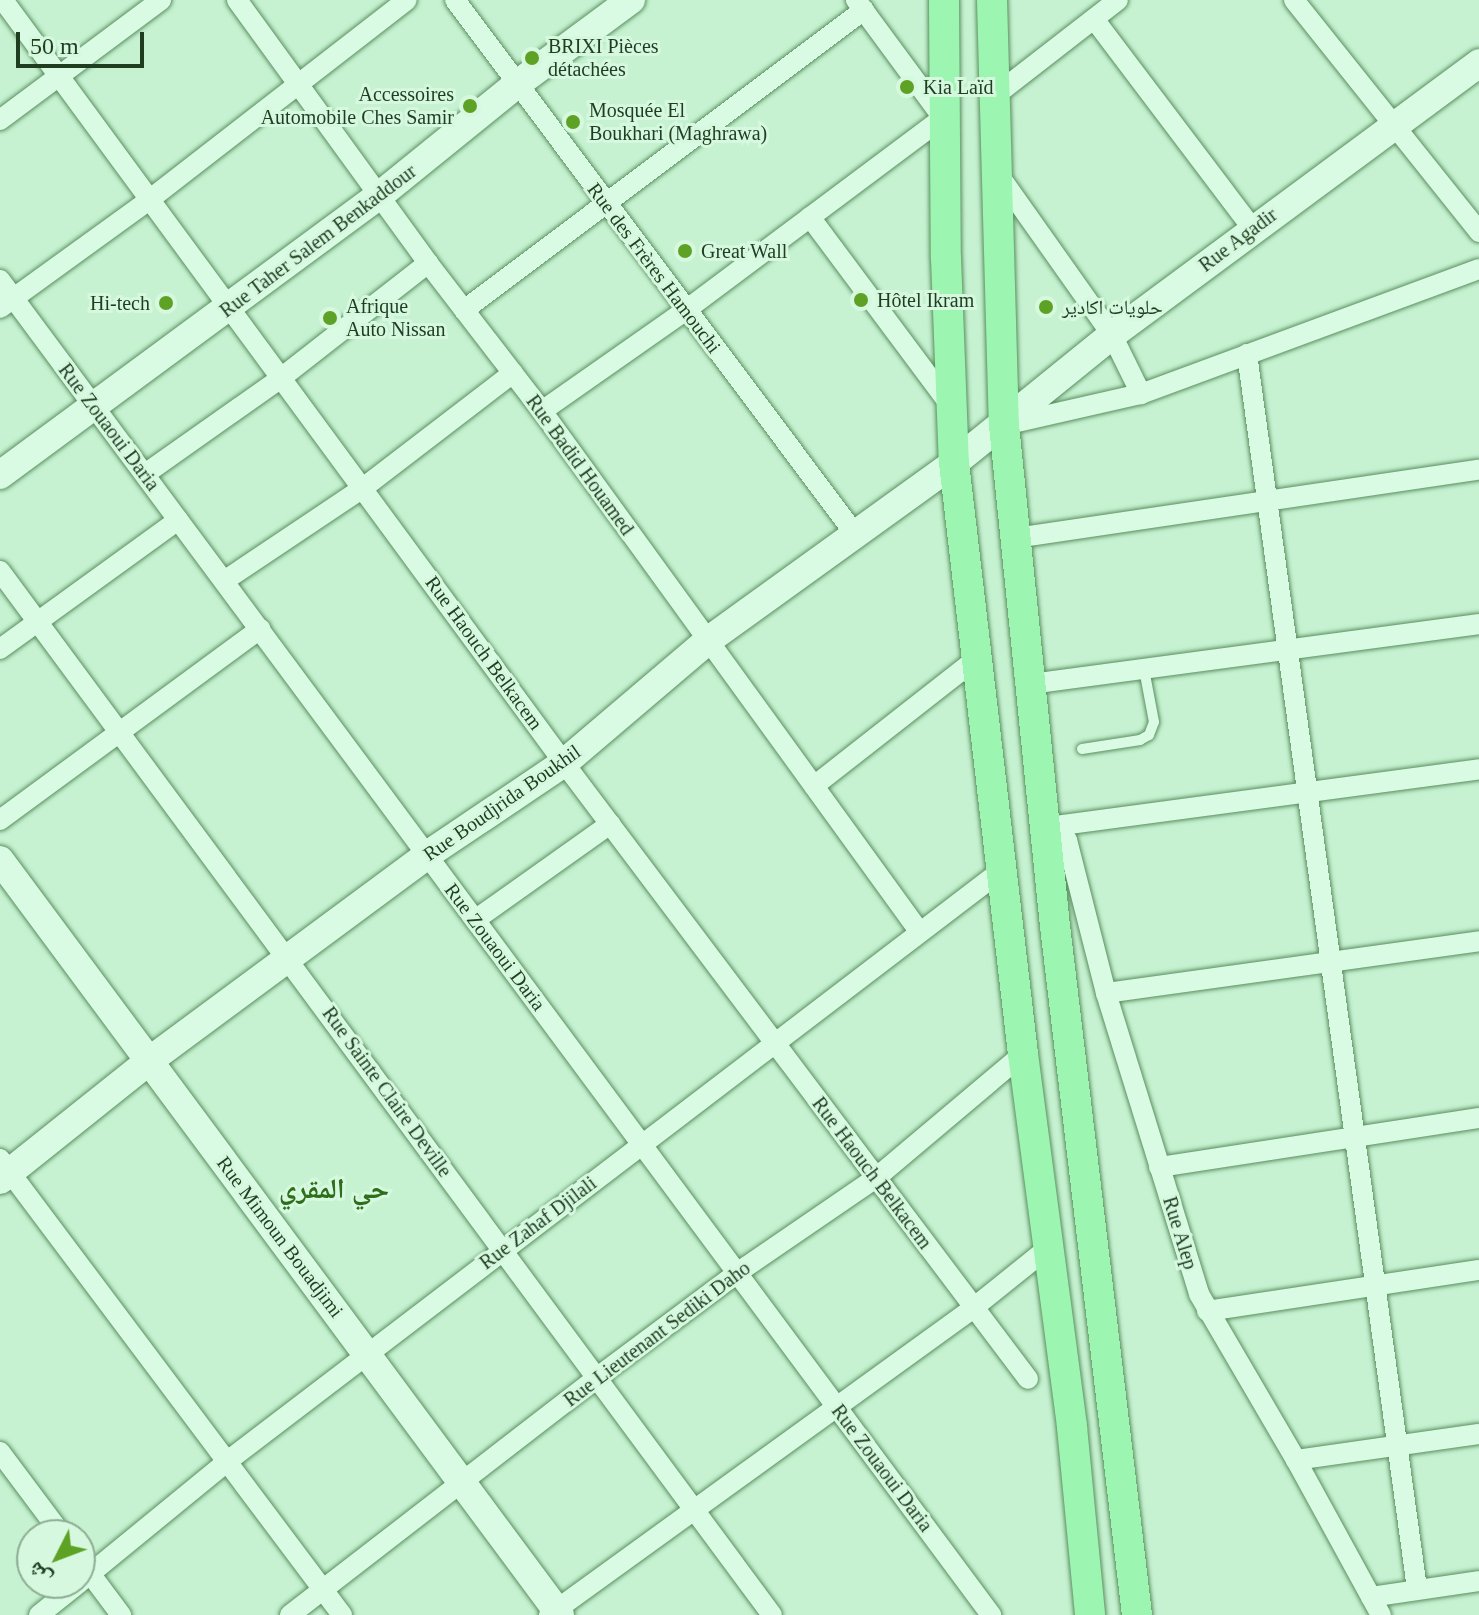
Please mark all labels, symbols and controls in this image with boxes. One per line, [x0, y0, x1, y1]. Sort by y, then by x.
scale bar [20, 16, 148, 66]
text: 50 m [30, 33, 79, 59]
place label: BRIXI Pièces détachées [548, 34, 659, 81]
marker: BRIXI Pièces détachées [523, 49, 541, 67]
place label: Kia Laïd [923, 75, 994, 99]
marker: Kia Laïd [898, 78, 916, 96]
place label: Accessoires Automobile Ches Samir [261, 82, 454, 129]
marker: Accessoires Automobile Ches Samir [461, 97, 479, 115]
place label: Mosquée El Boukhari (Maghrawa) [589, 98, 767, 145]
marker: Mosquée El Boukhari (Maghrawa) [564, 113, 582, 131]
street label: Rue Taher Salem Benkaddour [215, 159, 421, 323]
street label: Rue des Frères Hamouchi [582, 178, 726, 358]
street label: Rue Agadir [1194, 203, 1282, 277]
place label: Great Wall [701, 239, 788, 263]
marker: Great Wall [676, 242, 694, 260]
place label: Hôtel Ikram [877, 288, 974, 312]
place label: Hi-tech [90, 291, 150, 315]
marker: Hôtel Ikram [852, 291, 870, 309]
marker: Hi-tech [157, 294, 175, 312]
place label: Afrique Auto Nissan [346, 294, 445, 341]
place label: حلويات اكادير [1062, 295, 1163, 319]
marker: حلويات اكادير [1037, 298, 1055, 316]
marker: Afrique Auto Nissan [321, 309, 339, 327]
street label: Rue Zouaoui Daria [53, 359, 165, 495]
street label: Rue Badid Houamed [521, 390, 639, 540]
street label: Rue Haouch Belkacem [420, 571, 548, 735]
street label: Rue Boudjrida Boukhil [419, 740, 585, 866]
street label: Rue Zouaoui Daria [439, 879, 551, 1015]
street label: Rue Sainte Claire Deville [317, 1002, 457, 1182]
street label: Rue Haouch Belkacem [807, 1092, 937, 1254]
street label: Rue Mimoun Bouadjimi [212, 1152, 348, 1322]
street label: Rue Zahaf Djilali [475, 1171, 601, 1275]
district label: حي المقري [279, 1172, 389, 1206]
street label: Rue Alep [1157, 1193, 1203, 1273]
street label: Rue Lieutenant Sediki Daho [559, 1256, 755, 1412]
street label: Rue Zouaoui Daria [826, 1400, 938, 1536]
north arrow [16, 1519, 96, 1599]
text: ش [22, 1557, 56, 1591]

